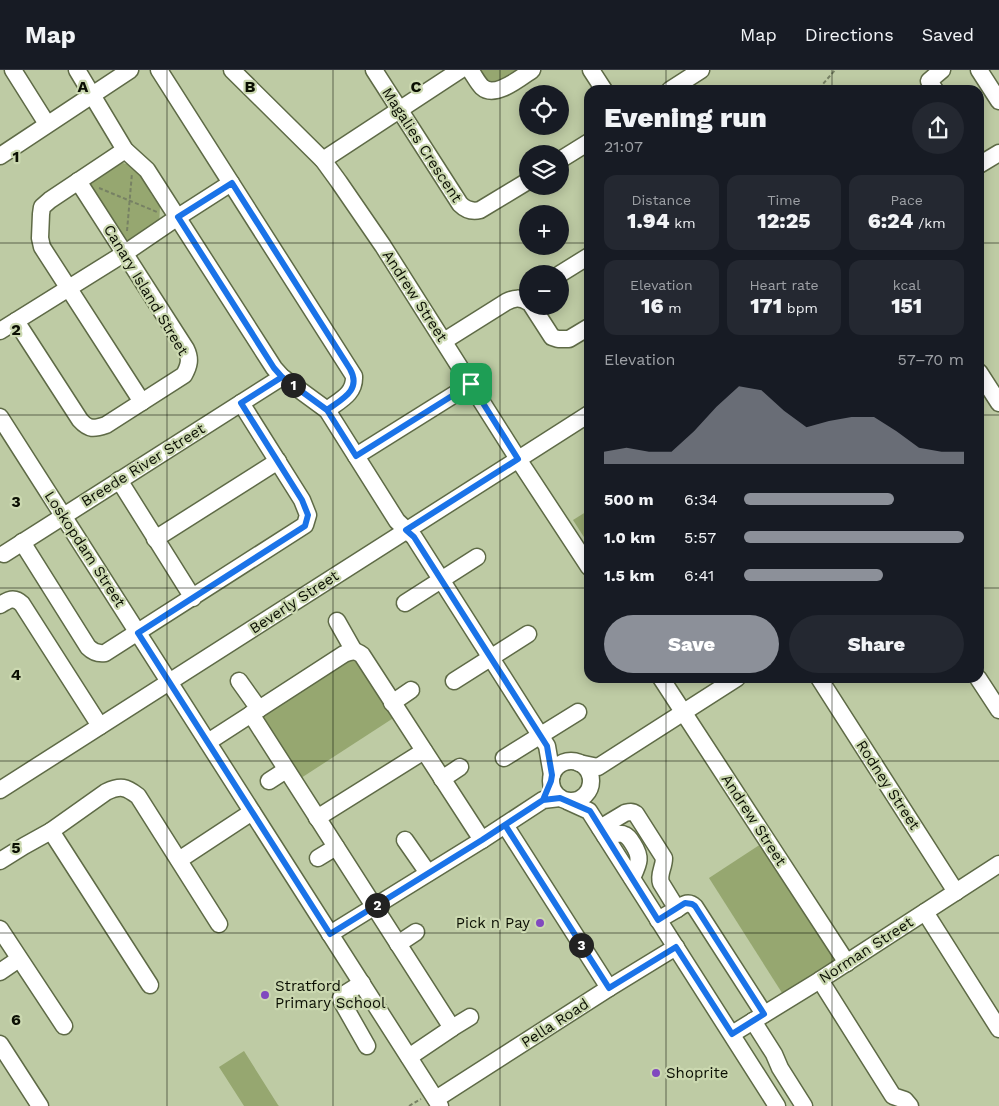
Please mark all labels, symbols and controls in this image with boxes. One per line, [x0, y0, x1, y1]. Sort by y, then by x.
text: Map [25, 21, 76, 49]
text: Map [740, 24, 777, 45]
text: Directions [805, 24, 894, 45]
text: Saved [922, 24, 974, 45]
text: A [78, 77, 89, 96]
text: B [245, 77, 256, 96]
street label: Magalies Crescent [378, 84, 466, 206]
map controls [519, 85, 569, 315]
button: locate [519, 85, 569, 135]
text: Evening run [604, 101, 767, 134]
button: share [912, 102, 964, 154]
text: 21:07 [604, 137, 643, 156]
button: layers [519, 145, 569, 195]
text: 1 [13, 147, 19, 166]
text: Distance [632, 192, 691, 208]
text: Time [767, 192, 801, 208]
text: Pace [890, 192, 923, 208]
button: + [519, 205, 569, 255]
text: 1.94 [627, 208, 670, 233]
text: 12:25 [757, 208, 811, 233]
text: 6:24 [868, 208, 913, 233]
text: km [670, 215, 696, 231]
text: /km [913, 215, 946, 231]
street label: Canary Island Street [100, 221, 193, 359]
street label: Andrew Street [379, 247, 452, 346]
button: − [519, 265, 569, 315]
text: Elevation [630, 277, 693, 293]
text: Heart rate [749, 277, 819, 293]
text: kcal [893, 277, 921, 293]
text: 16 [641, 293, 663, 318]
text: 171 [750, 293, 782, 318]
text: 151 [891, 293, 922, 318]
text: m [663, 300, 682, 316]
text: bpm [782, 300, 818, 316]
text: 2 [11, 320, 21, 339]
text: Elevation [604, 350, 675, 369]
text: 57–70 m [898, 350, 964, 369]
pin [450, 363, 492, 405]
icon: arrive [457, 370, 485, 398]
pin: 1 [280, 372, 306, 398]
text: 1 [290, 377, 297, 393]
street label: Breede River Street [78, 419, 209, 510]
street label: Loskopdam Street [41, 488, 130, 611]
text: 500 m [604, 490, 654, 509]
text: 6:34 [684, 490, 718, 509]
text: 3 [11, 492, 21, 511]
text: 1.0 km [604, 528, 655, 547]
text: 5:57 [684, 528, 716, 547]
street label: Beverly Street [246, 566, 343, 638]
text: 1.5 km [604, 566, 654, 585]
text: 6:41 [684, 566, 714, 585]
button: Save [604, 615, 779, 673]
button: Share [789, 615, 964, 673]
text: 4 [11, 665, 21, 684]
street label: Rodney Street [852, 737, 924, 834]
street label: Andrew Street [718, 771, 791, 870]
text: 5 [11, 838, 21, 857]
pin: 2 [364, 892, 390, 918]
text: 2 [373, 897, 382, 913]
street label: Norman Street [816, 913, 917, 987]
place label: Pick n Pay [456, 914, 530, 932]
marker: Pick n Pay [534, 917, 546, 929]
pin: 3 [568, 932, 594, 958]
text: 3 [577, 937, 586, 953]
place label: Stratford Primary School [275, 977, 386, 1012]
marker: Stratford Primary School [259, 989, 271, 1001]
street label: Pella Road [518, 995, 592, 1051]
text: 6 [11, 1010, 21, 1029]
place label: Shoprite [666, 1064, 728, 1082]
marker: Shoprite [650, 1067, 662, 1079]

